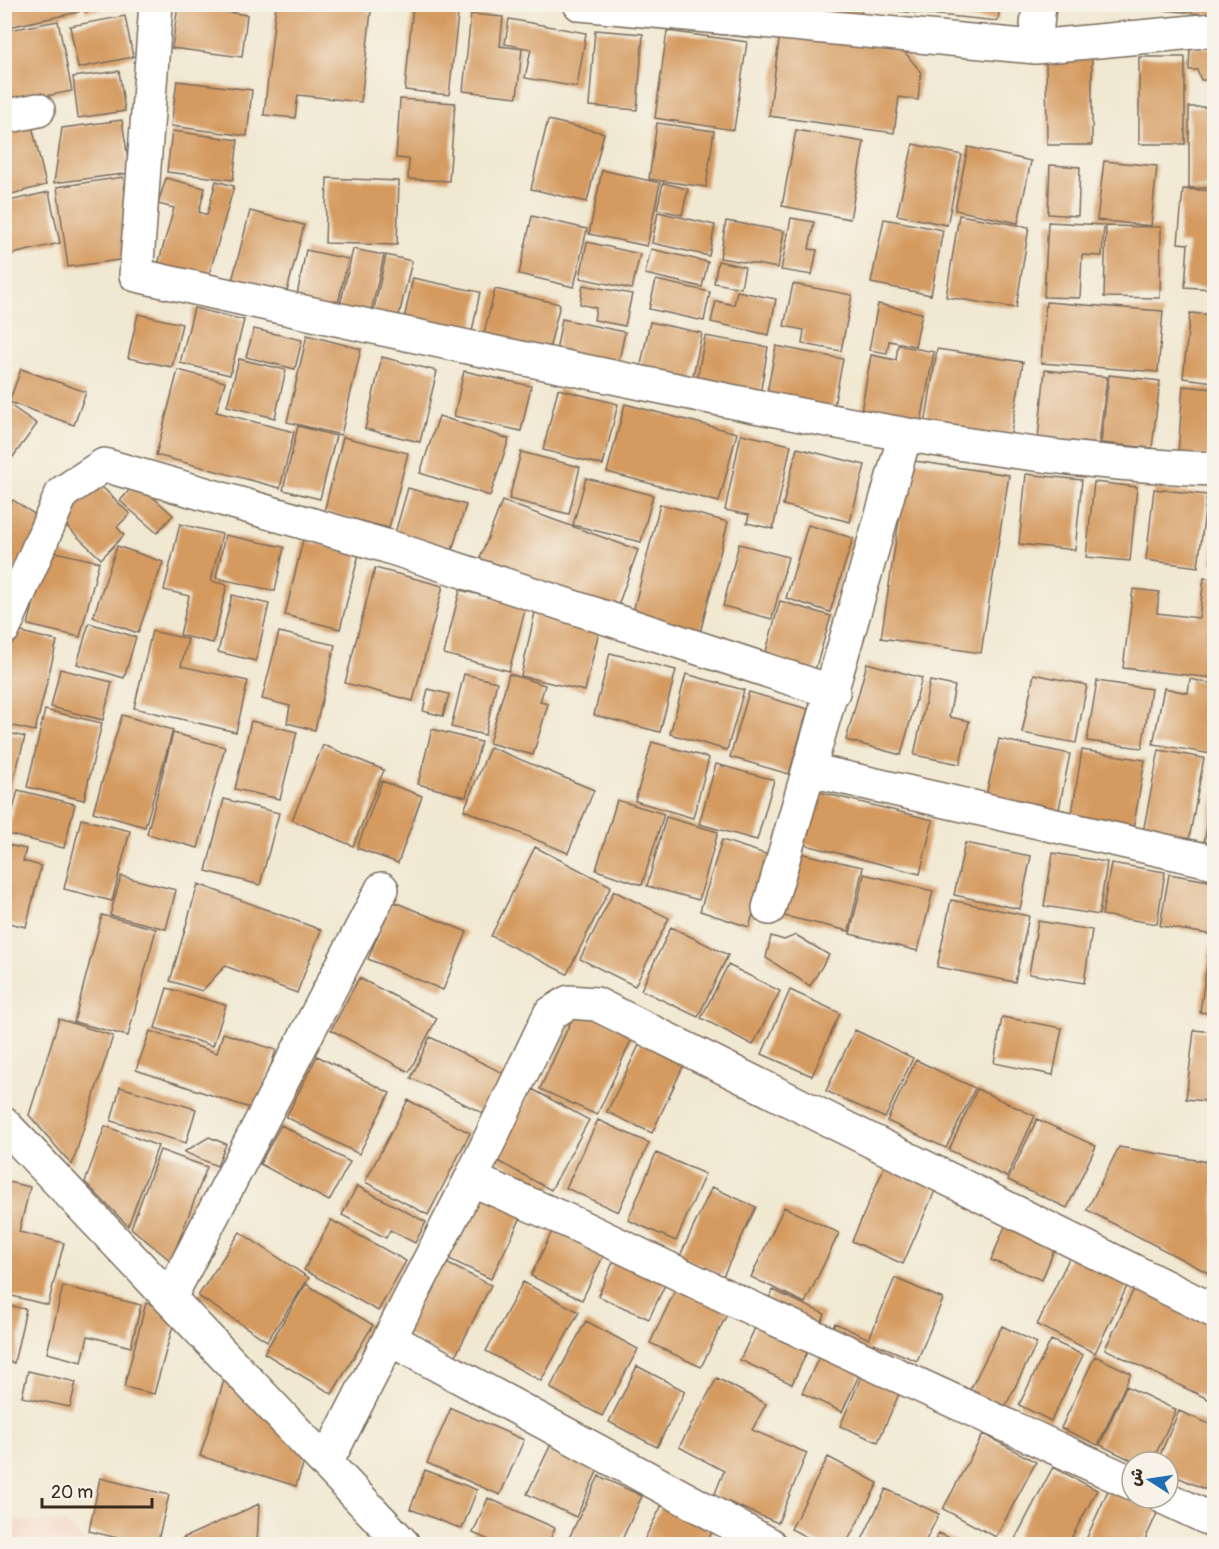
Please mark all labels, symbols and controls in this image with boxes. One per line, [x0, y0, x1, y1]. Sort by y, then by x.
north arrow [1120, 1450, 1180, 1510]
text: ش [1125, 1466, 1148, 1488]
scale bar [42, 1471, 152, 1509]
text: 20 m [51, 1481, 93, 1504]

